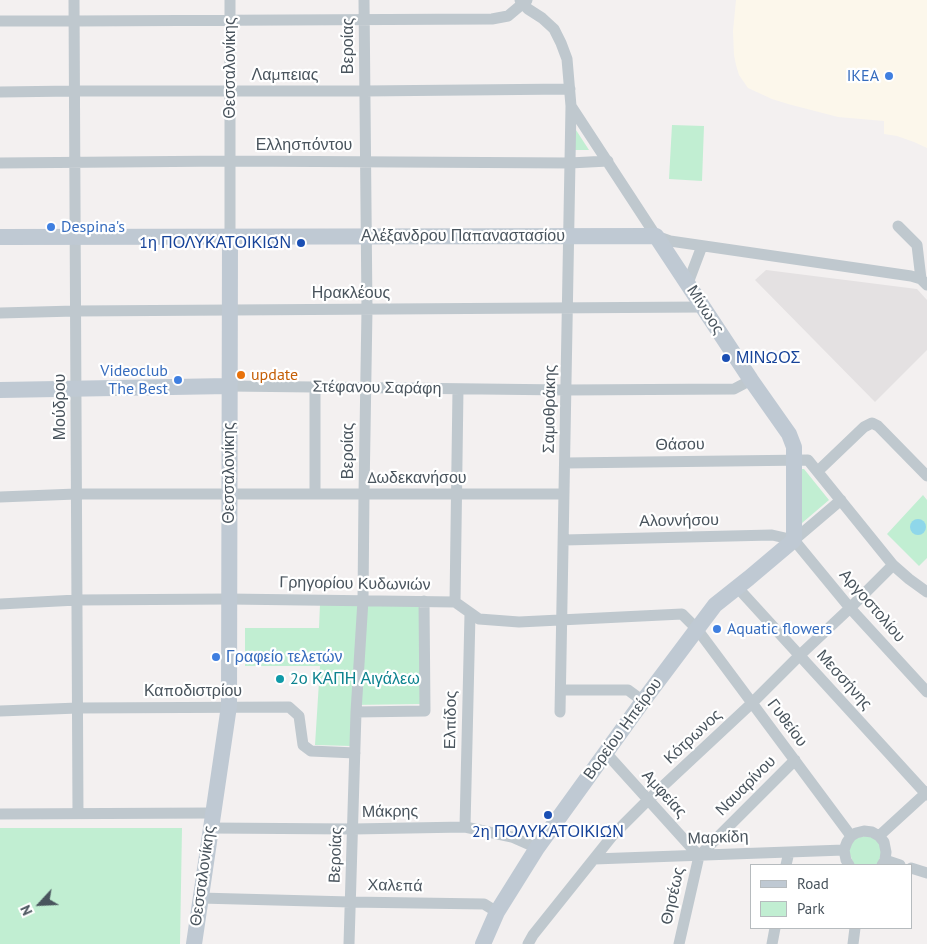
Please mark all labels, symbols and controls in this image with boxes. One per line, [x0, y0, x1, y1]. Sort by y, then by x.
street label: Θεσσαλονίκης [220, 17, 240, 119]
street label: Βεροίας [338, 18, 358, 74]
street label: Λαμπειας [251, 65, 319, 85]
place label: IKEA [847, 66, 879, 86]
marker: IKEA [883, 70, 895, 82]
street label: Ελλησπόντου [256, 135, 352, 155]
place label: Despina's [61, 217, 125, 237]
marker: Despina's [45, 221, 57, 233]
street label: Αλέξανδρου Παπαναστασίου [361, 226, 565, 246]
place label: 1η ΠΟΛΥΚΑΤΟΙΚΙΏΝ [139, 233, 291, 253]
marker: 1η ΠΟΛΥΚΑΤΟΙΚΙΏΝ [295, 237, 307, 249]
street label: Μίνωος [682, 282, 728, 338]
street label: Ηρακλέους [312, 283, 390, 303]
place label: ΜΙΝΩΟΣ [736, 348, 800, 368]
marker: ΜΙΝΩΟΣ [720, 352, 732, 364]
place label: Videoclub The Best [100, 361, 168, 399]
street label: Σαμοθράκης [540, 364, 560, 454]
place label: update [251, 365, 298, 385]
marker: update [235, 369, 247, 381]
street label: Μούδρου [50, 374, 70, 440]
marker: Videoclub The Best [172, 374, 184, 386]
street label: Στέφανου Σαράφη [312, 377, 442, 399]
street label: Θεσσαλονίκης [219, 422, 239, 524]
street label: Βεροίας [338, 423, 358, 479]
street label: Θάσου [655, 435, 705, 455]
street label: Δωδεκανήσου [367, 468, 467, 488]
street label: Αλοννήσου [639, 511, 719, 531]
street label: Αργοστολίου [835, 566, 909, 646]
street label: Γρηγορίου Κυδωνιών [279, 573, 431, 595]
place label: Aquatic flowers [727, 619, 832, 639]
marker: Aquatic flowers [711, 623, 723, 635]
street label: Μεσσήνης [812, 646, 876, 714]
place label: Γραφείο τελετών [226, 647, 343, 667]
marker: Γραφείο τελετών [210, 651, 222, 663]
place label: 2ο ΚΑΠΗ Αιγάλεω [290, 669, 420, 689]
marker: 2ο ΚΑΠΗ Αιγάλεω [274, 673, 286, 685]
street label: Βορείου Ηπείρου [580, 674, 666, 784]
street label: Καποδιστρίου [144, 681, 242, 701]
street label: Ελπίδος [441, 691, 461, 749]
street label: Γυθείου [763, 695, 811, 751]
street label: Κότρωνος [660, 706, 726, 768]
street label: Ναυαρίνου [712, 752, 780, 820]
street label: Αμφείας [638, 766, 690, 822]
street label: Μάκρης [362, 802, 418, 822]
marker: 2η ΠΟΛΥΚΑΤΟΙΚΙΏΝ [542, 809, 554, 821]
place label: 2η ΠΟΛΥΚΑΤΟΙΚΙΏΝ [472, 822, 624, 842]
street label: Θεσσαλονίκης [186, 824, 220, 928]
street label: Βεροίας [325, 827, 347, 883]
street label: Μαρκίδη [687, 827, 749, 849]
legend [750, 864, 912, 929]
street label: Θησέως [657, 865, 689, 927]
text: Road [797, 874, 829, 893]
street label: Χαλεπά [367, 876, 423, 896]
north arrow [15, 879, 65, 929]
text: Park [797, 899, 825, 918]
text: N [16, 902, 37, 918]

